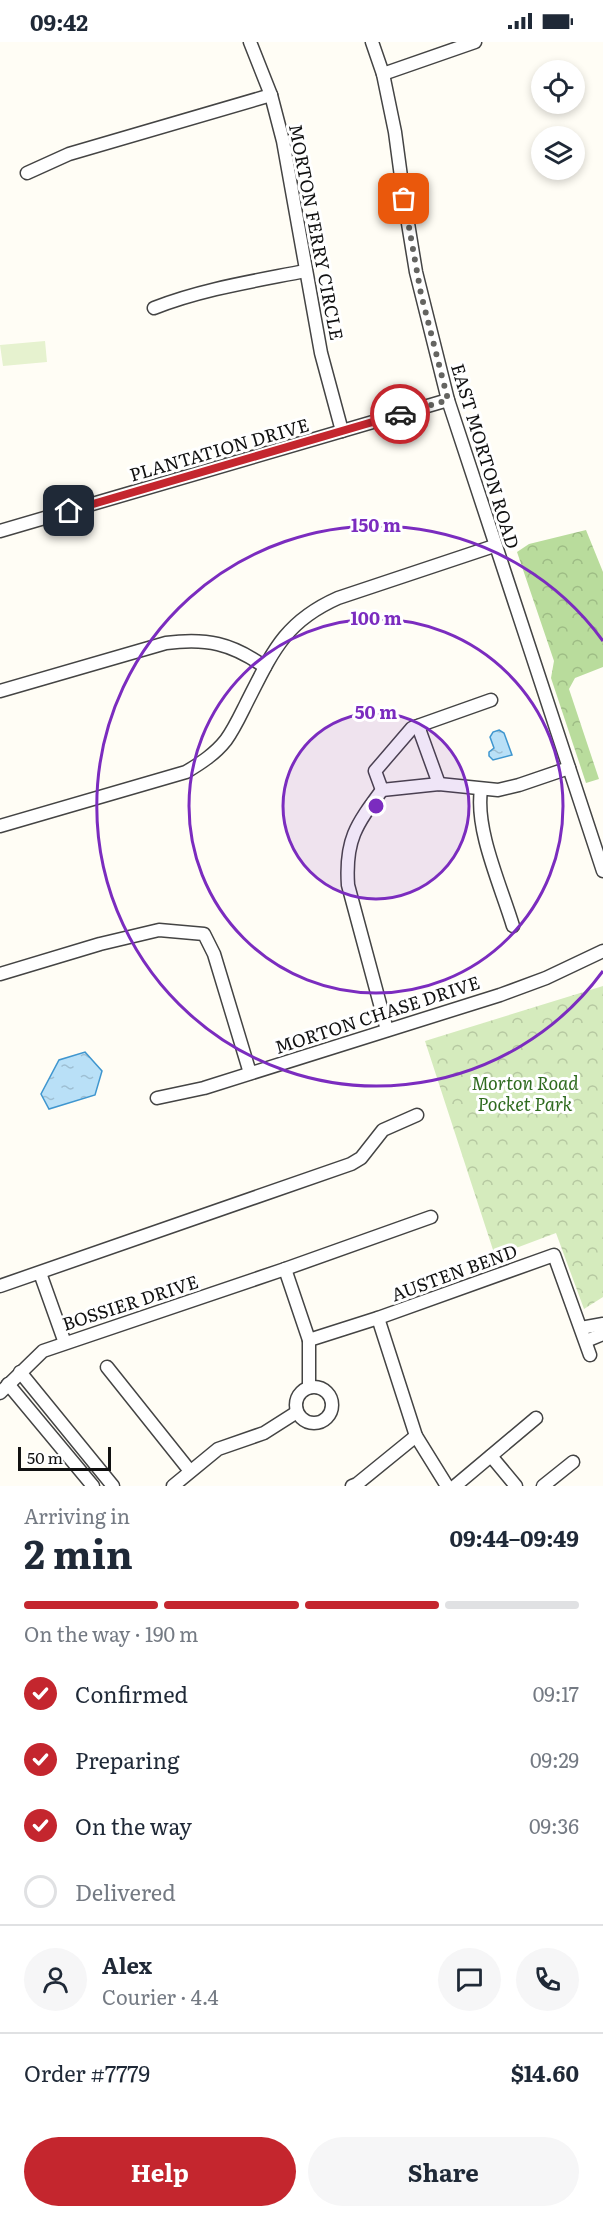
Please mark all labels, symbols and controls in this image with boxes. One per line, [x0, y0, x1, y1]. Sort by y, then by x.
text: 09:42 [30, 5, 88, 38]
map controls [531, 60, 585, 180]
button: locate [531, 60, 585, 114]
street label: MORTON FERRY CIRCLE [283, 122, 351, 342]
button: layers [531, 126, 585, 180]
pin [378, 173, 429, 224]
icon: bag [387, 182, 420, 215]
street label: EAST MORTON ROAD [445, 360, 527, 552]
courier [370, 384, 430, 444]
icon: car [384, 398, 417, 431]
street label: PLANTATION DRIVE [126, 410, 312, 488]
pin [43, 485, 94, 536]
icon: home [52, 494, 85, 527]
text: 150 m [351, 511, 401, 538]
text: 100 m [350, 604, 402, 631]
text: 50 m [355, 698, 397, 725]
centre of rings [366, 796, 386, 816]
street label: MORTON CHASE DRIVE [271, 968, 483, 1060]
park label: Morton Road Pocket Park [472, 1069, 579, 1117]
street label: AUSTEN BEND [387, 1237, 521, 1307]
street label: BOSSIER DRIVE [59, 1267, 201, 1337]
scale bar [18, 1444, 111, 1472]
text: 50 m [27, 1445, 63, 1469]
text: Arriving in [24, 1500, 130, 1530]
text: 09:44–09:49 [449, 1521, 579, 1554]
text: 2 min [24, 1523, 133, 1581]
text: On the way · 190 m [24, 1618, 198, 1648]
icon: check [24, 1677, 57, 1710]
text: Confirmed [75, 1677, 188, 1710]
text: 09:17 [533, 1678, 579, 1708]
icon: check [24, 1743, 57, 1776]
text: Preparing [75, 1743, 179, 1776]
text: 09:29 [530, 1744, 579, 1774]
icon: check [24, 1809, 57, 1842]
text: On the way [75, 1809, 192, 1842]
text: 09:36 [529, 1810, 579, 1840]
text: Delivered [75, 1875, 176, 1908]
button: person [24, 1948, 87, 2011]
text: Alex [102, 1948, 152, 1981]
button: chat [438, 1948, 501, 2011]
button: phone [516, 1948, 579, 2011]
text: Courier · 4.4 [102, 1981, 219, 2011]
text: Order #7779 [24, 2056, 150, 2089]
text: $14.60 [511, 2056, 579, 2089]
button: Help [24, 2137, 296, 2206]
button: Share [308, 2137, 579, 2206]

